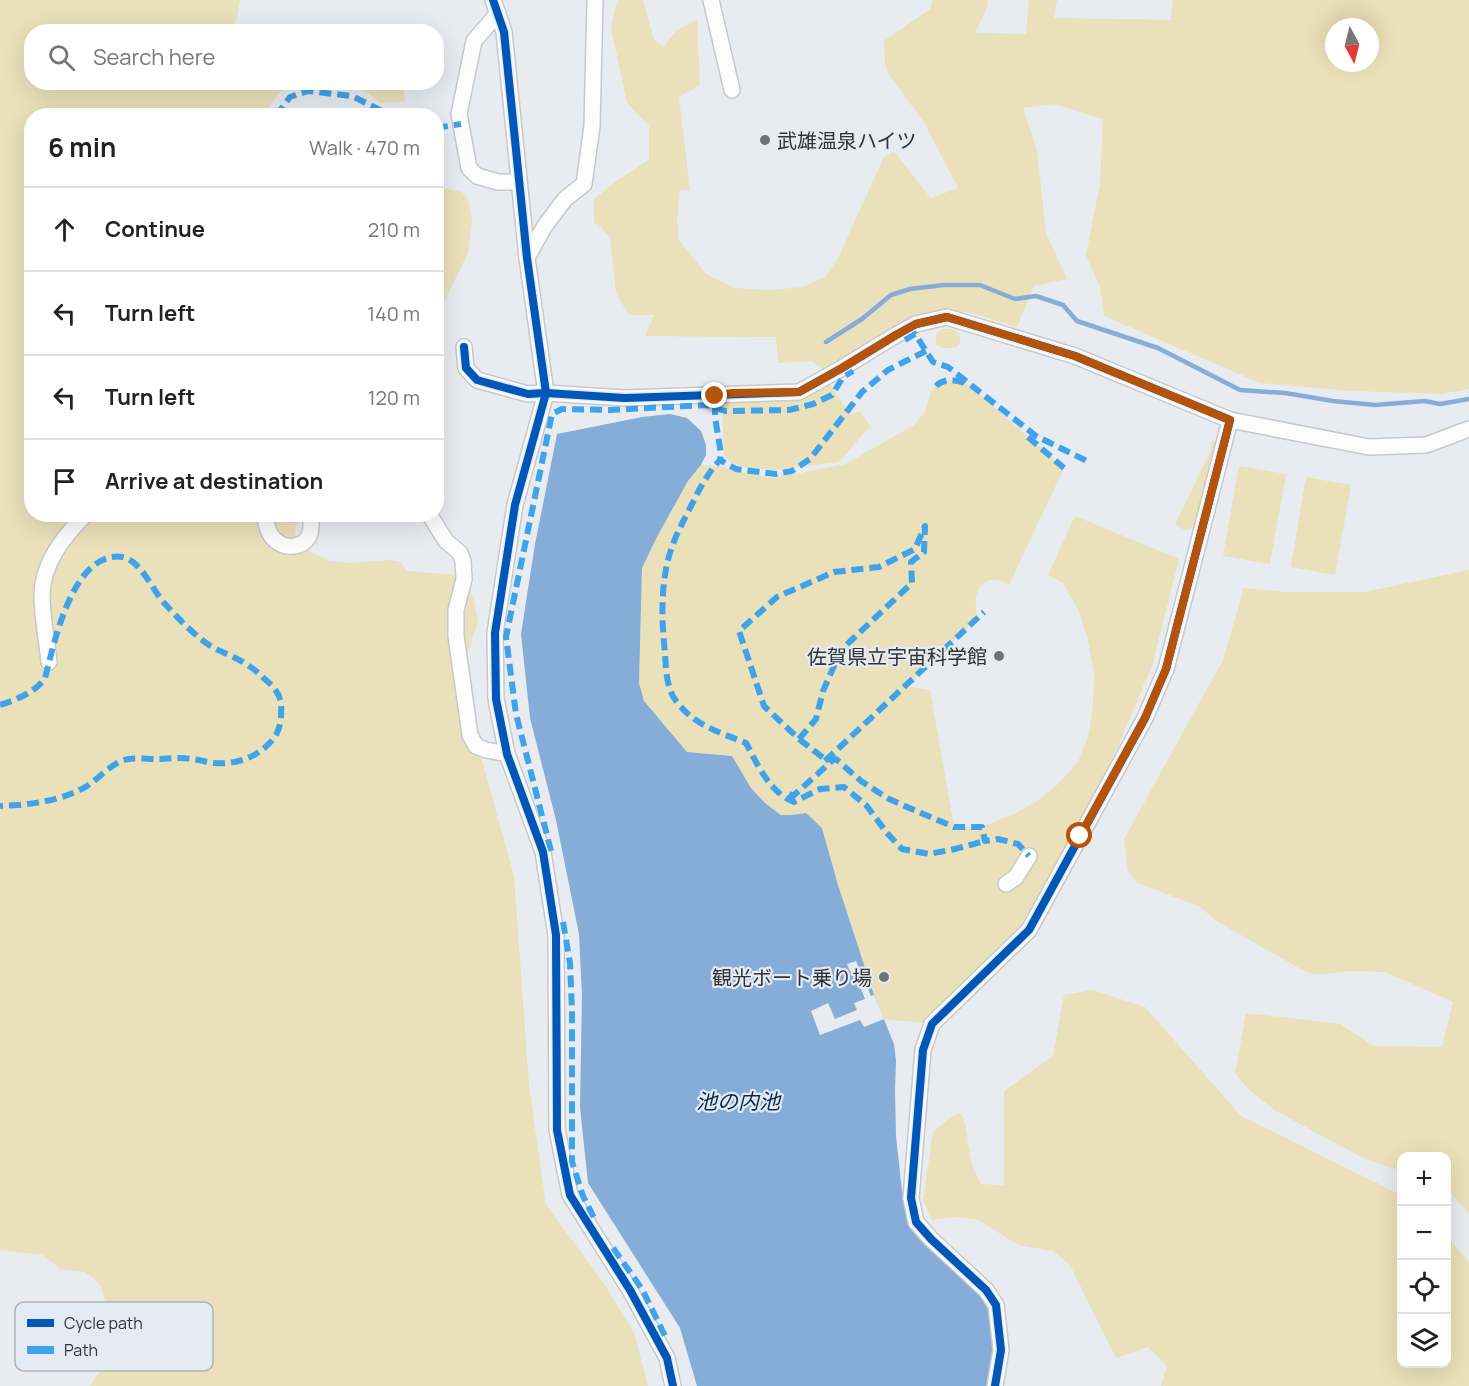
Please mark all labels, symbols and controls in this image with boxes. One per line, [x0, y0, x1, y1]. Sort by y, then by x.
north arrow [1325, 18, 1379, 72]
search box [24, 24, 444, 90]
icon: search [45, 41, 78, 74]
text: Search here [93, 42, 215, 72]
place label: 武雄温泉ハイツ [777, 127, 917, 154]
text: 6 min [48, 129, 116, 165]
marker: 武雄温泉ハイツ [758, 133, 772, 147]
text: Walk · 470 m [309, 134, 420, 161]
icon: ahead [48, 213, 81, 246]
text: Continue [105, 214, 205, 244]
text: 210 m [368, 216, 420, 243]
icon: left [48, 297, 81, 330]
text: Turn left [105, 298, 195, 328]
text: 140 m [367, 300, 420, 327]
icon: left [48, 381, 81, 414]
text: Turn left [105, 382, 195, 412]
route end [701, 382, 727, 408]
text: 120 m [368, 384, 420, 411]
icon: arrive [48, 465, 81, 498]
text: Arrive at destination [105, 466, 323, 496]
place label: 佐賀県立宇宙科学館 [807, 643, 987, 670]
marker: 佐賀県立宇宙科学館 [992, 649, 1006, 663]
route start [1066, 822, 1092, 848]
place label: 観光ボート乗り場 [712, 964, 872, 991]
marker: 観光ボート乗り場 [877, 970, 891, 984]
water label: 池の内池 [696, 1087, 782, 1115]
map controls [1397, 1152, 1451, 1368]
button: + [1397, 1152, 1451, 1206]
button: − [1397, 1206, 1451, 1260]
button: locate [1397, 1260, 1451, 1314]
legend [15, 1302, 213, 1371]
text: Cycle path [64, 1312, 143, 1334]
button: layers [1397, 1314, 1451, 1368]
text: Path [64, 1339, 98, 1361]

